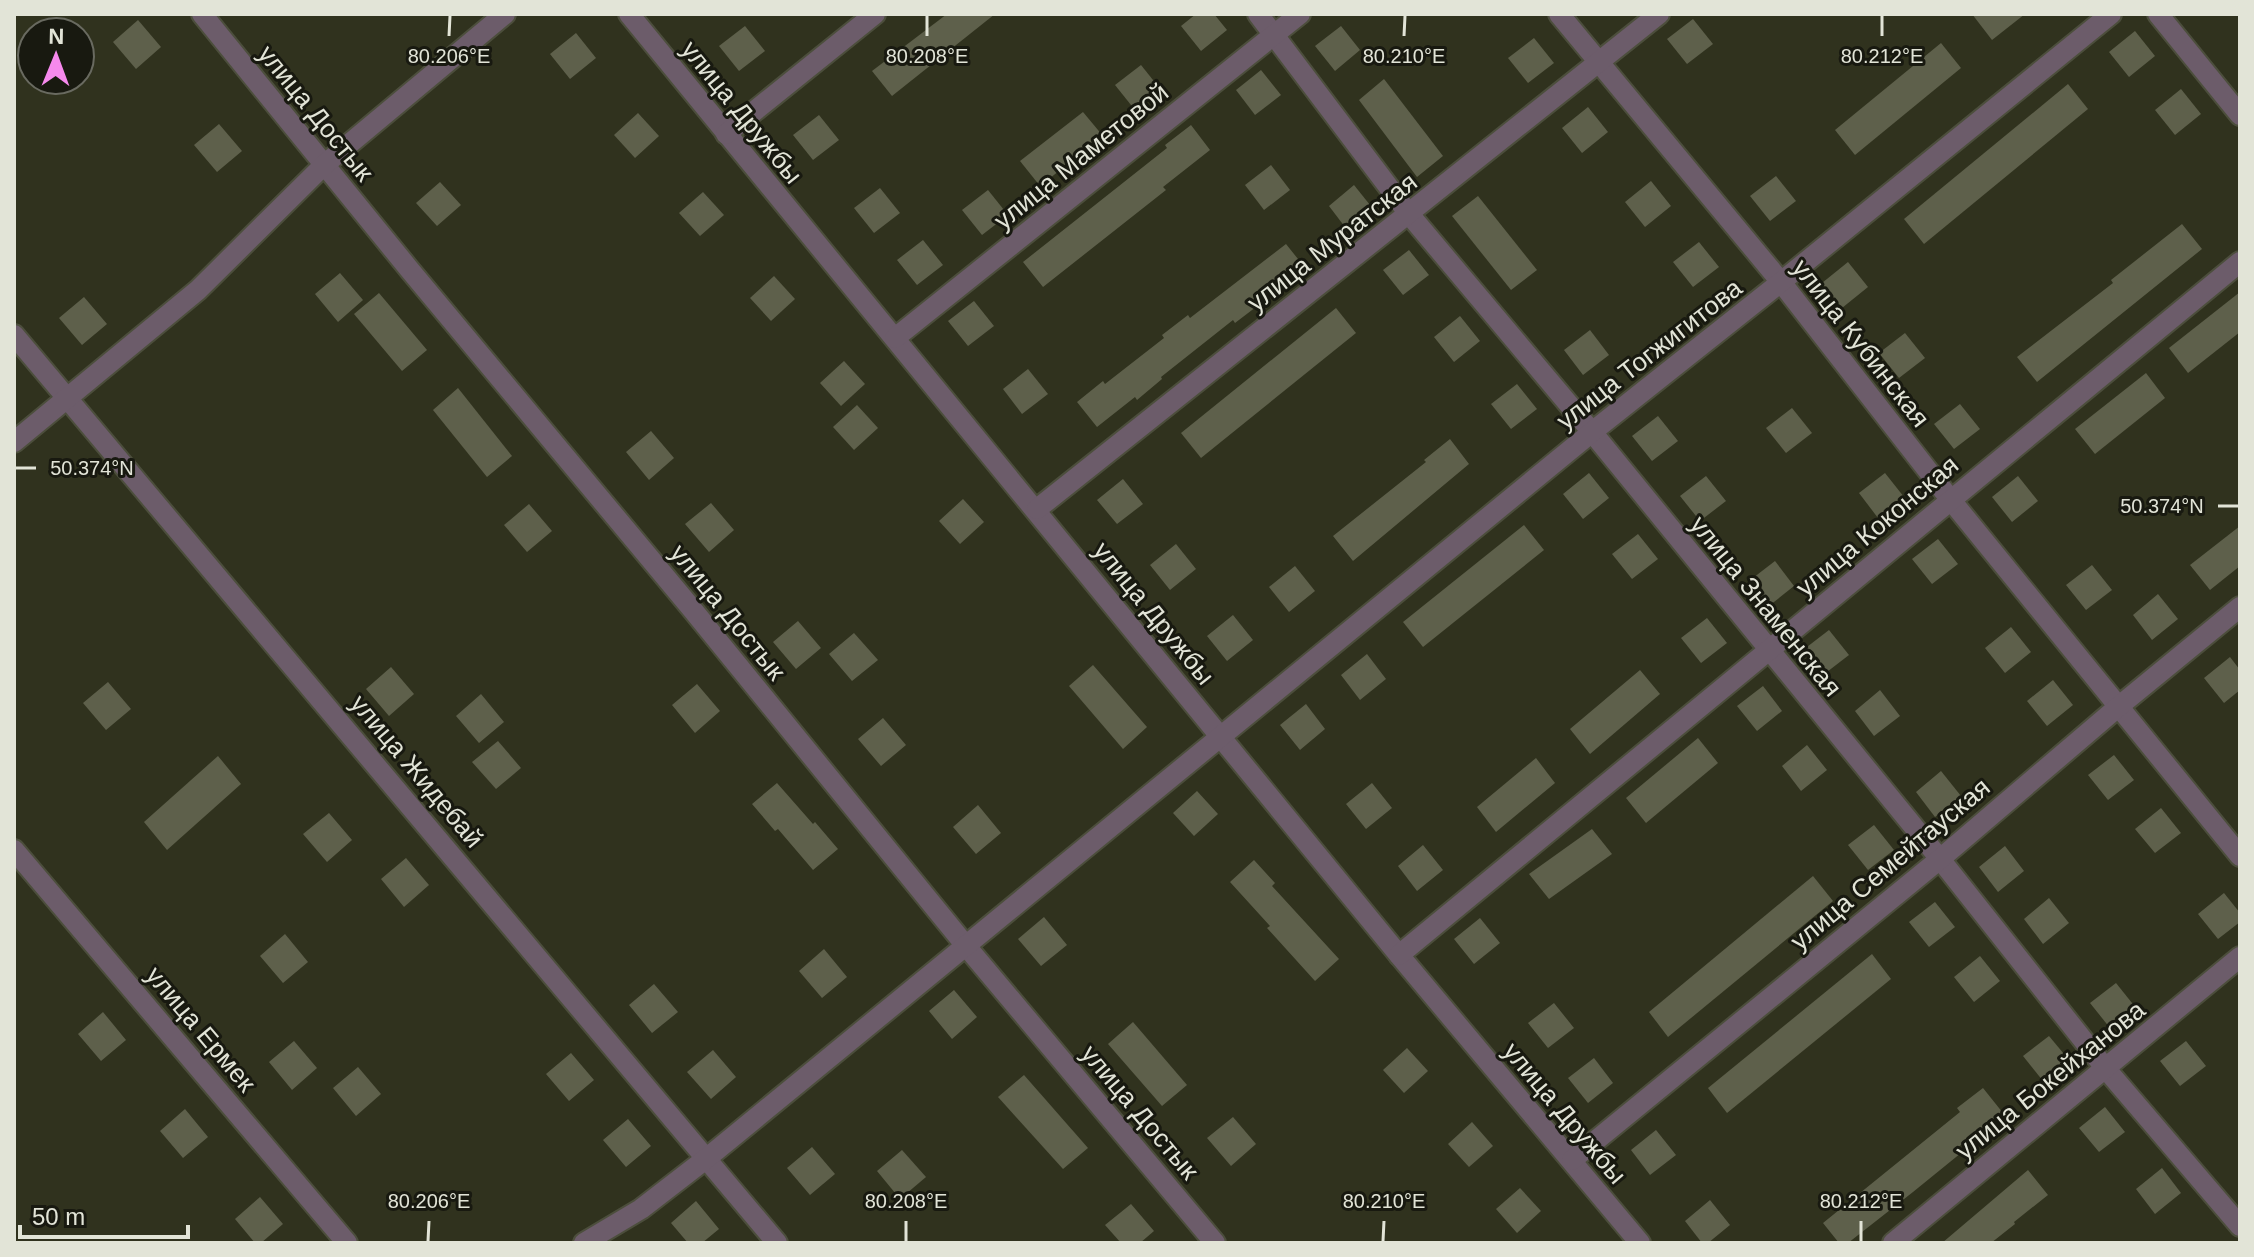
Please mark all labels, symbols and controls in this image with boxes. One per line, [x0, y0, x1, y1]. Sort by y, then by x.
north arrow [16, 16, 96, 96]
text: N [48, 24, 65, 49]
street label: улица Дружбы [675, 35, 809, 189]
street label: улица Достык [252, 39, 380, 187]
text: 80.206°E [408, 45, 490, 67]
text: 80.208°E [886, 45, 968, 67]
text: 80.210°E [1363, 45, 1445, 67]
text: 80.212°E [1841, 45, 1923, 67]
street label: улица Маметовой [988, 77, 1174, 235]
street label: улица Муратская [1241, 167, 1423, 317]
street label: улица Кубинская [1786, 253, 1936, 433]
street label: улица Тогжигитова [1551, 272, 1748, 436]
street label: улица Коконская [1790, 449, 1964, 603]
text: 50.374°N [50, 457, 134, 479]
text: 50.374°N [2120, 495, 2204, 517]
street label: улица Знаменская [1684, 510, 1848, 702]
street label: улица Дружбы [1087, 536, 1221, 690]
street label: улица Достык [664, 538, 792, 686]
street label: улица Жидебай [344, 689, 490, 853]
street label: улица Семейтауская [1784, 772, 1996, 956]
street label: улица Ермек [140, 960, 262, 1098]
street label: улица Бокейханова [1949, 994, 2151, 1166]
street label: улица Дружбы [1497, 1036, 1633, 1190]
street label: улица Достык [1075, 1039, 1205, 1186]
scale bar [20, 1189, 188, 1239]
text: 80.206°E [388, 1190, 470, 1212]
text: 80.208°E [865, 1190, 947, 1212]
text: 80.210°E [1343, 1190, 1425, 1212]
text: 80.212°E [1820, 1190, 1902, 1212]
text: 50 m [32, 1203, 85, 1230]

